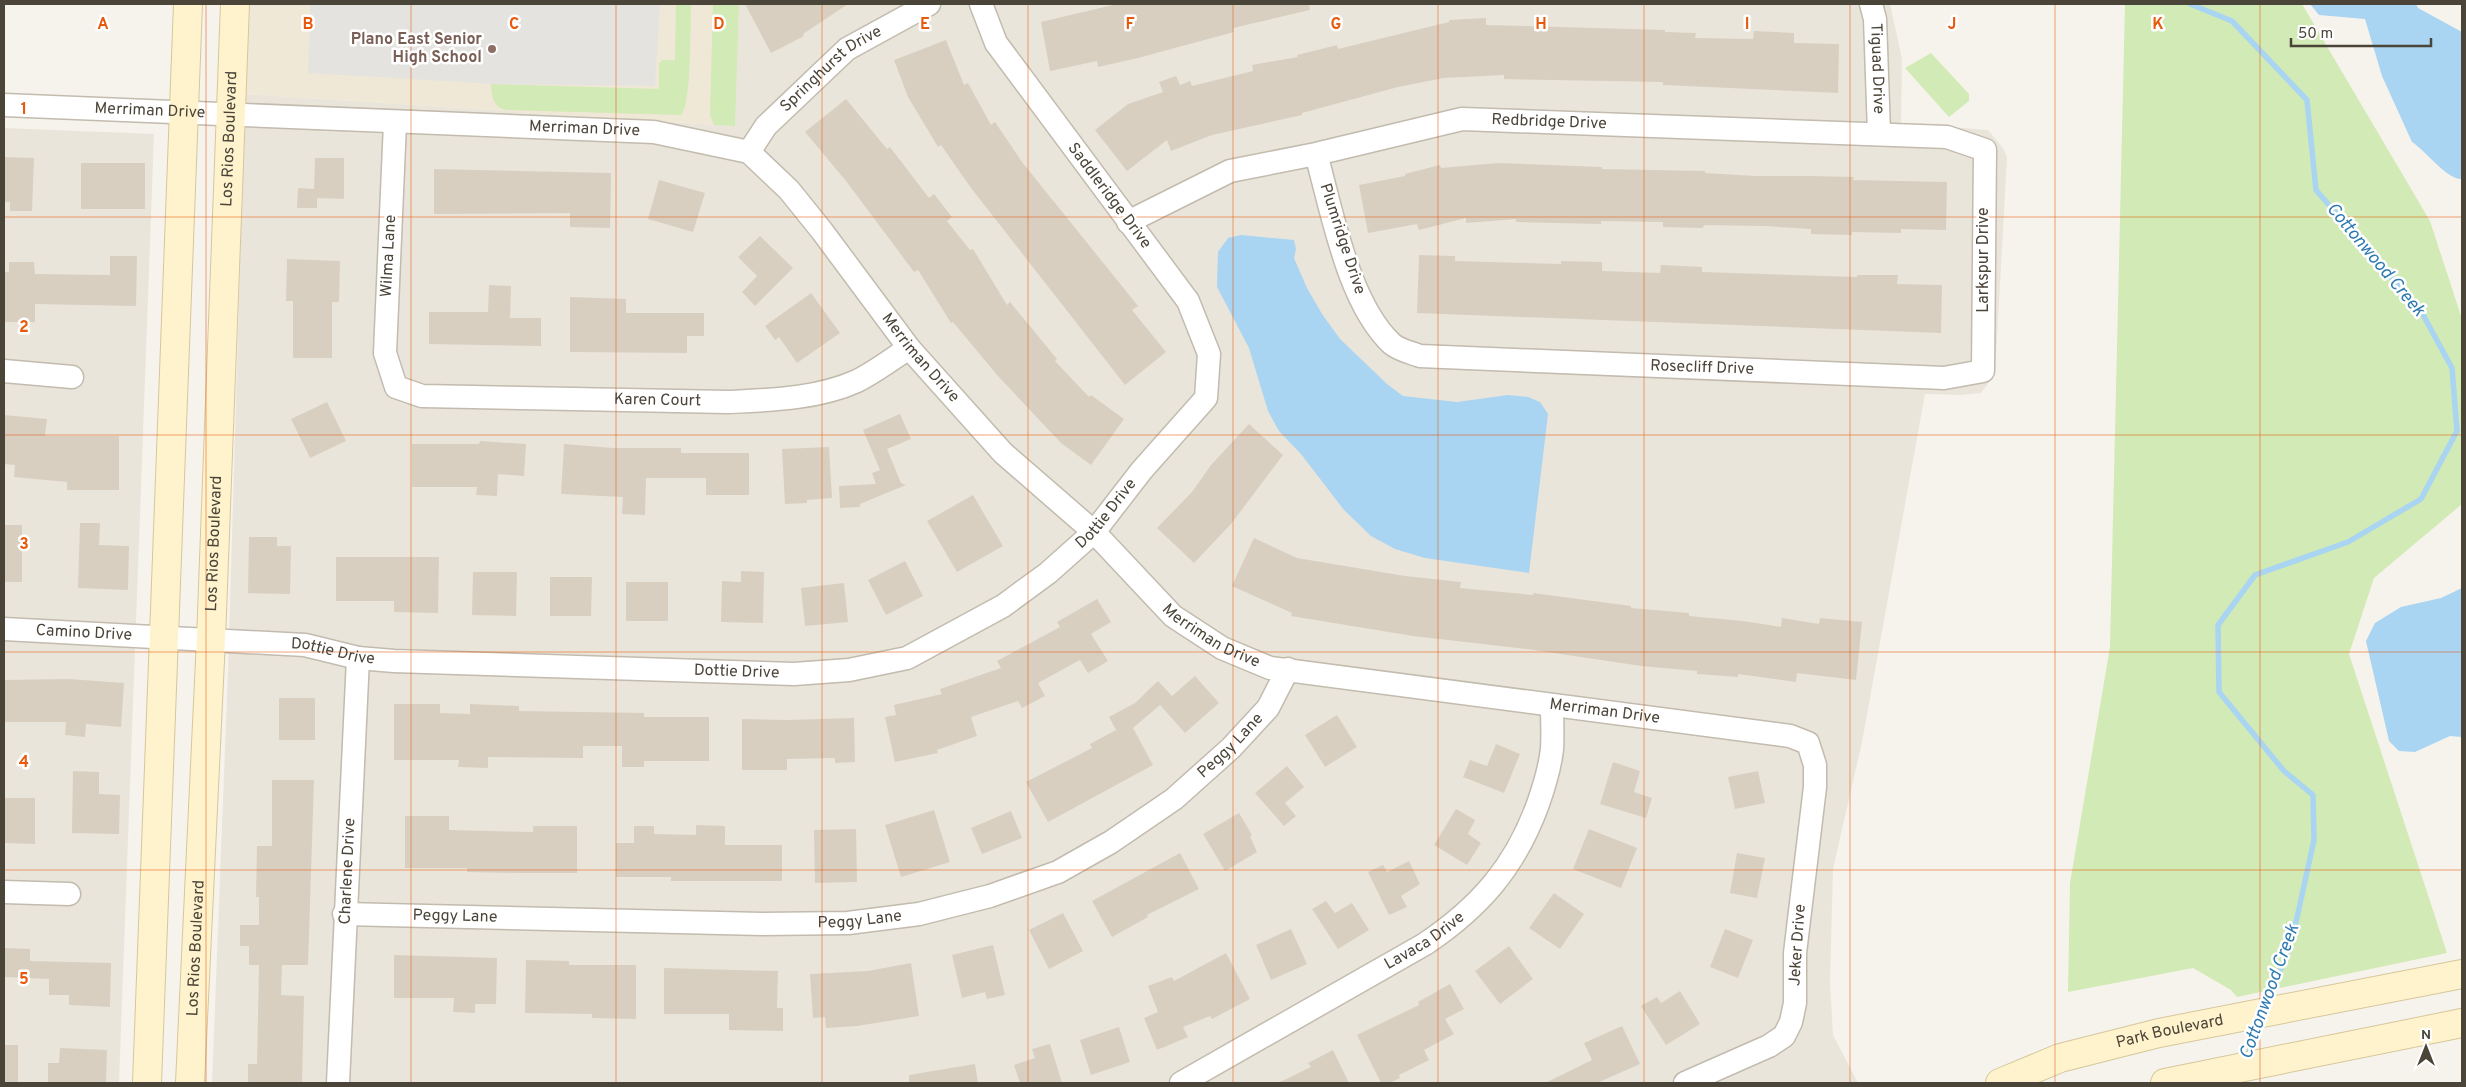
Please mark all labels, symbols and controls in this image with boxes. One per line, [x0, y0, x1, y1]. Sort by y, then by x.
text: A [97, 15, 109, 35]
text: B [302, 15, 314, 35]
text: C [509, 15, 519, 35]
text: D [713, 15, 725, 35]
text: E [920, 15, 930, 35]
text: F [1125, 15, 1135, 35]
text: G [1331, 15, 1341, 35]
text: H [1535, 15, 1547, 35]
text: I [1745, 15, 1749, 35]
text: J [1948, 15, 1956, 35]
text: K [2152, 15, 2164, 35]
scale bar [2291, 15, 2431, 47]
street label: Springhurst Drive [776, 22, 885, 117]
street label: Tiguad Drive [1865, 23, 1888, 114]
text: 50 m [2298, 25, 2333, 44]
place label: Plano East Senior High School [351, 30, 482, 68]
marker: Plano East Senior High School [486, 43, 498, 55]
street label: Los Rios Boulevard [217, 70, 242, 207]
street label: Merriman Drive [94, 99, 206, 123]
text: 1 [21, 100, 27, 120]
street label: Redbridge Drive [1491, 110, 1607, 134]
street label: Merriman Drive [529, 117, 640, 141]
street label: Saddleridge Drive [1063, 139, 1155, 253]
street label: Plumridge Drive [1315, 181, 1369, 297]
water label: Cottonwood Creek [2321, 198, 2430, 323]
street label: Larkspur Drive [1974, 207, 1994, 313]
street label: Wilma Lane [377, 214, 401, 298]
street label: Merriman Drive [877, 309, 963, 407]
text: 2 [19, 318, 29, 338]
street label: Rosecliff Drive [1650, 356, 1754, 380]
street label: Karen Court [614, 390, 701, 411]
street label: Los Rios Boulevard [202, 475, 227, 612]
street label: Dottie Drive [1072, 475, 1141, 553]
text: 3 [19, 535, 29, 555]
street label: Merriman Drive [1157, 600, 1263, 673]
street label: Camino Drive [35, 621, 133, 646]
street label: Dottie Drive [290, 634, 376, 669]
street label: Dottie Drive [694, 661, 780, 684]
street label: Merriman Drive [1548, 695, 1661, 729]
street label: Peggy Lane [1194, 709, 1268, 783]
text: 4 [19, 753, 29, 773]
street label: Charlene Drive [335, 817, 360, 925]
street label: Los Rios Boulevard [183, 880, 210, 1017]
street label: Jeker Drive [1785, 903, 1811, 987]
street label: Peggy Lane [412, 906, 498, 928]
street label: Peggy Lane [817, 906, 903, 933]
street label: Lavaca Drive [1381, 908, 1469, 975]
water label: Cottonwood Creek [2235, 920, 2305, 1063]
text: 5 [19, 970, 29, 990]
street label: Park Boulevard [2114, 1011, 2225, 1053]
north arrow [2401, 1022, 2451, 1072]
text: N [2421, 1027, 2431, 1044]

